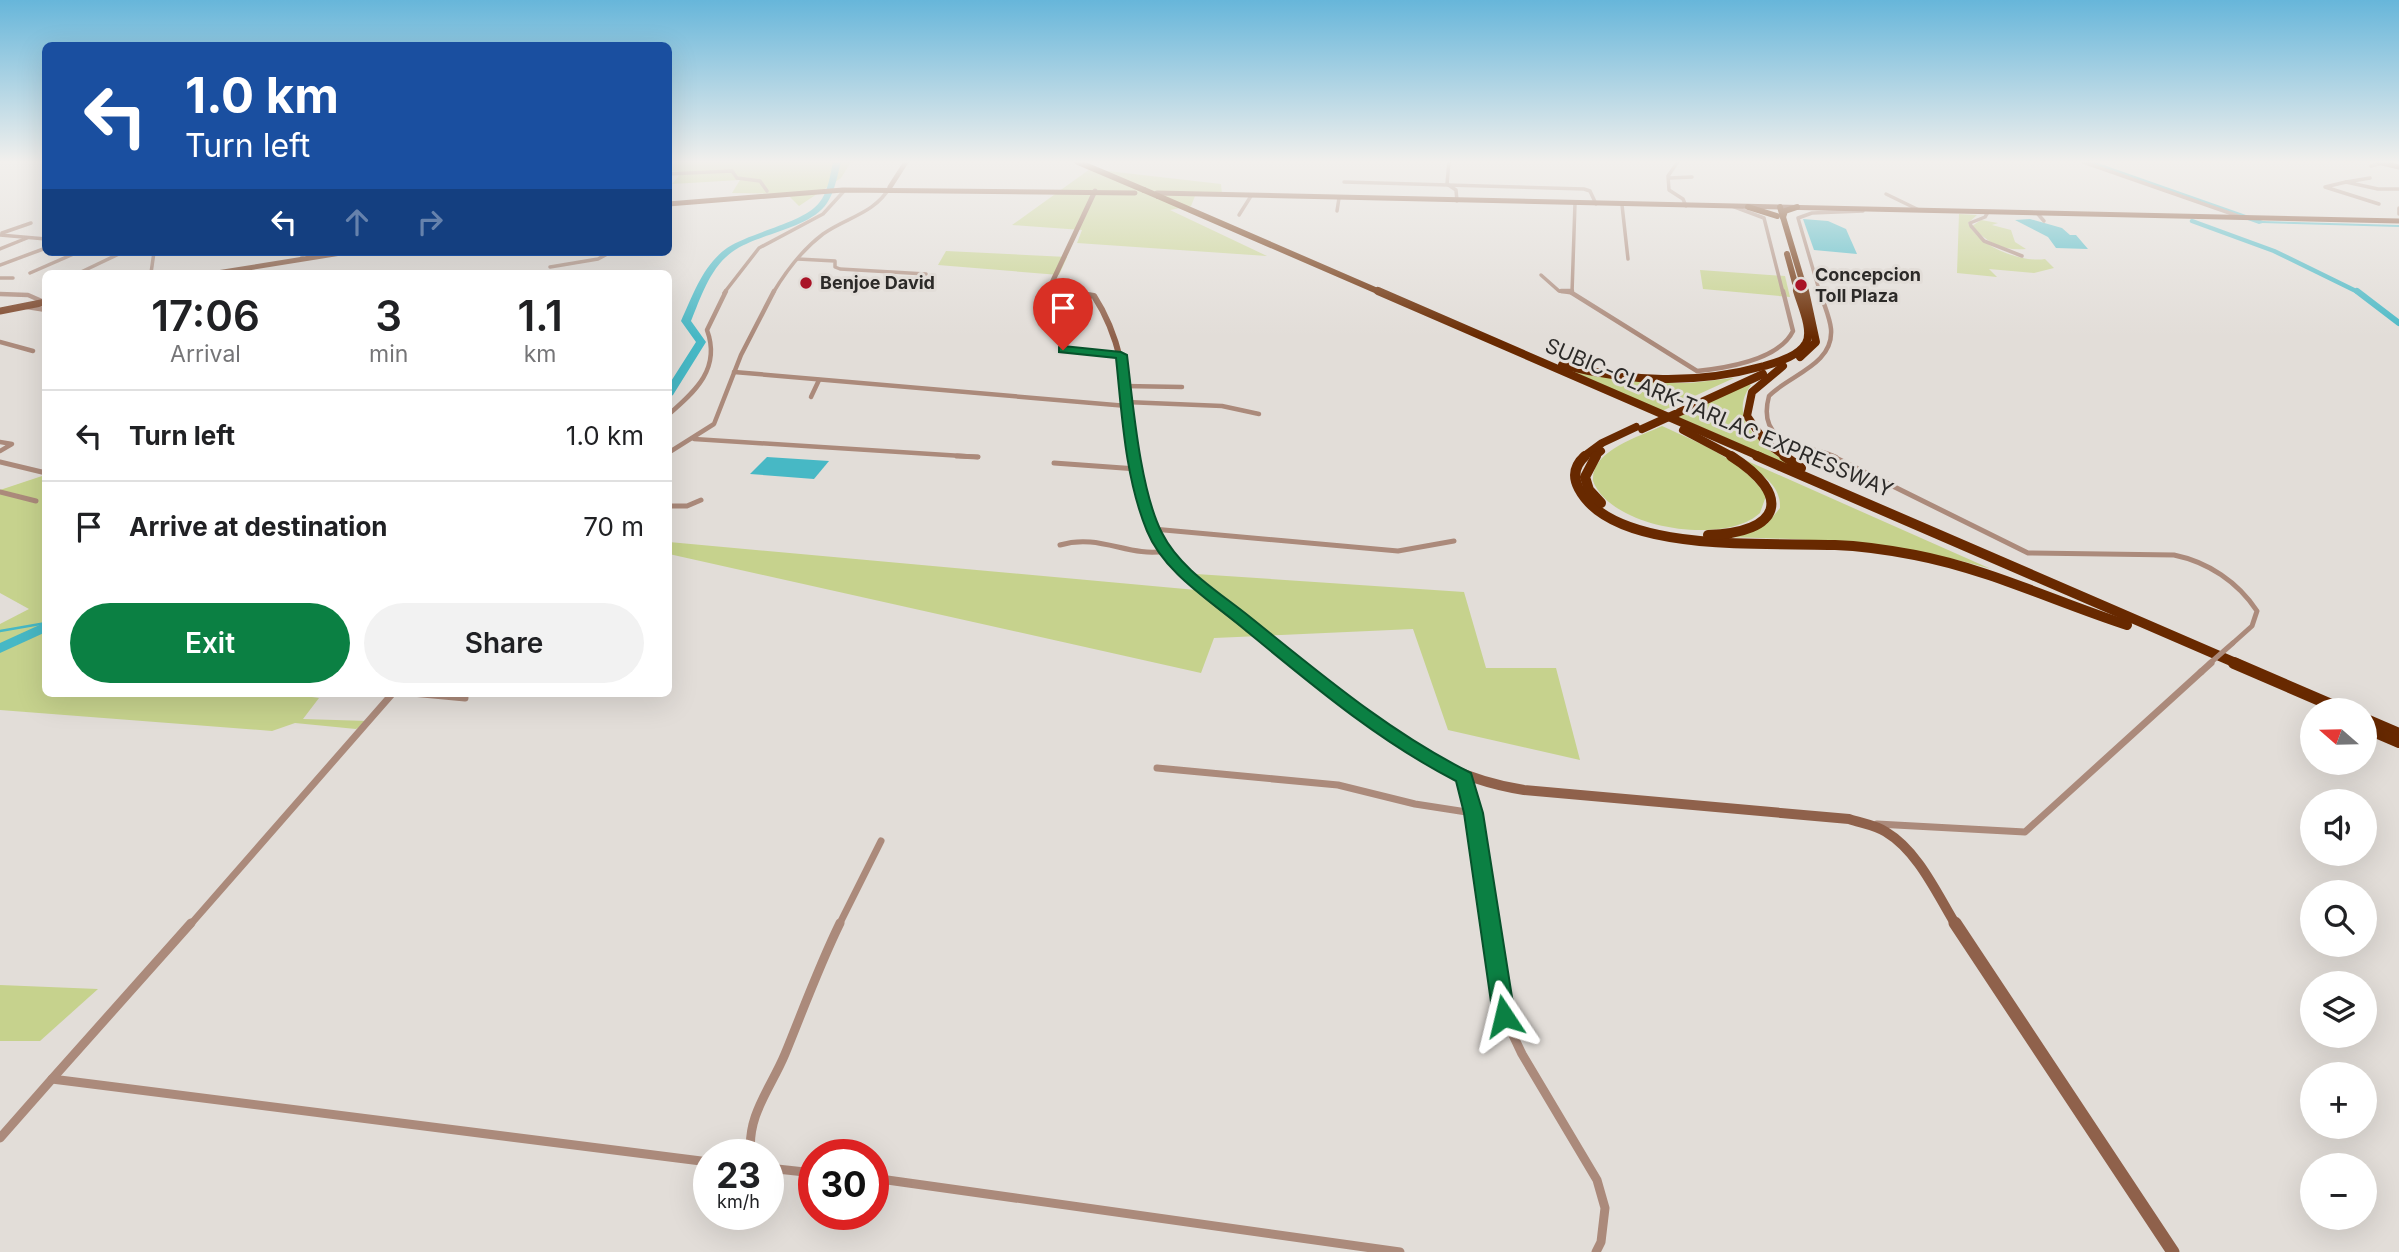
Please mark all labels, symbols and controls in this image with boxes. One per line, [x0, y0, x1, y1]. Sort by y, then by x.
text: 1.0 km [185, 66, 339, 125]
icon: left [70, 70, 161, 161]
text: Turn left [185, 126, 310, 165]
icon: left [265, 203, 303, 241]
icon: ahead [338, 203, 376, 241]
icon: right [411, 203, 449, 241]
place label: Concepcion Toll Plaza [1815, 264, 1921, 306]
place label: Benjoe David [820, 272, 935, 293]
marker: Benjoe David [798, 275, 814, 291]
marker: Concepcion Toll Plaza [1793, 277, 1809, 293]
pin [1033, 278, 1093, 350]
icon: arrive [1044, 289, 1082, 327]
text: 17:06 [151, 290, 260, 341]
text: 3 [375, 290, 402, 341]
text: 1.1 [518, 290, 563, 341]
street label: SUBIC-CLARK-TARLAC EXPRESSWAY [1542, 333, 1897, 502]
text: Arrival [170, 340, 241, 368]
text: min [369, 340, 408, 368]
text: km [524, 340, 557, 368]
icon: left [70, 417, 108, 455]
text: Turn left [129, 420, 235, 451]
text: 1.0 km [566, 420, 644, 451]
icon: arrive [70, 508, 108, 546]
text: Arrive at destination [129, 511, 388, 542]
text: 70 m [583, 511, 644, 542]
button: Exit [70, 603, 350, 683]
button: Share [364, 603, 644, 683]
north arrow [2300, 698, 2376, 775]
map controls [2300, 698, 2377, 1230]
button: sound [2300, 789, 2377, 866]
button: search [2300, 880, 2377, 957]
button: layers [2300, 971, 2377, 1048]
position arrow [1467, 979, 1541, 1053]
button: + [2300, 1062, 2377, 1139]
speed limit sign: 30 [798, 1139, 889, 1230]
button: − [2300, 1153, 2377, 1230]
text: 23 [716, 1154, 761, 1196]
text: km/h [717, 1191, 760, 1212]

